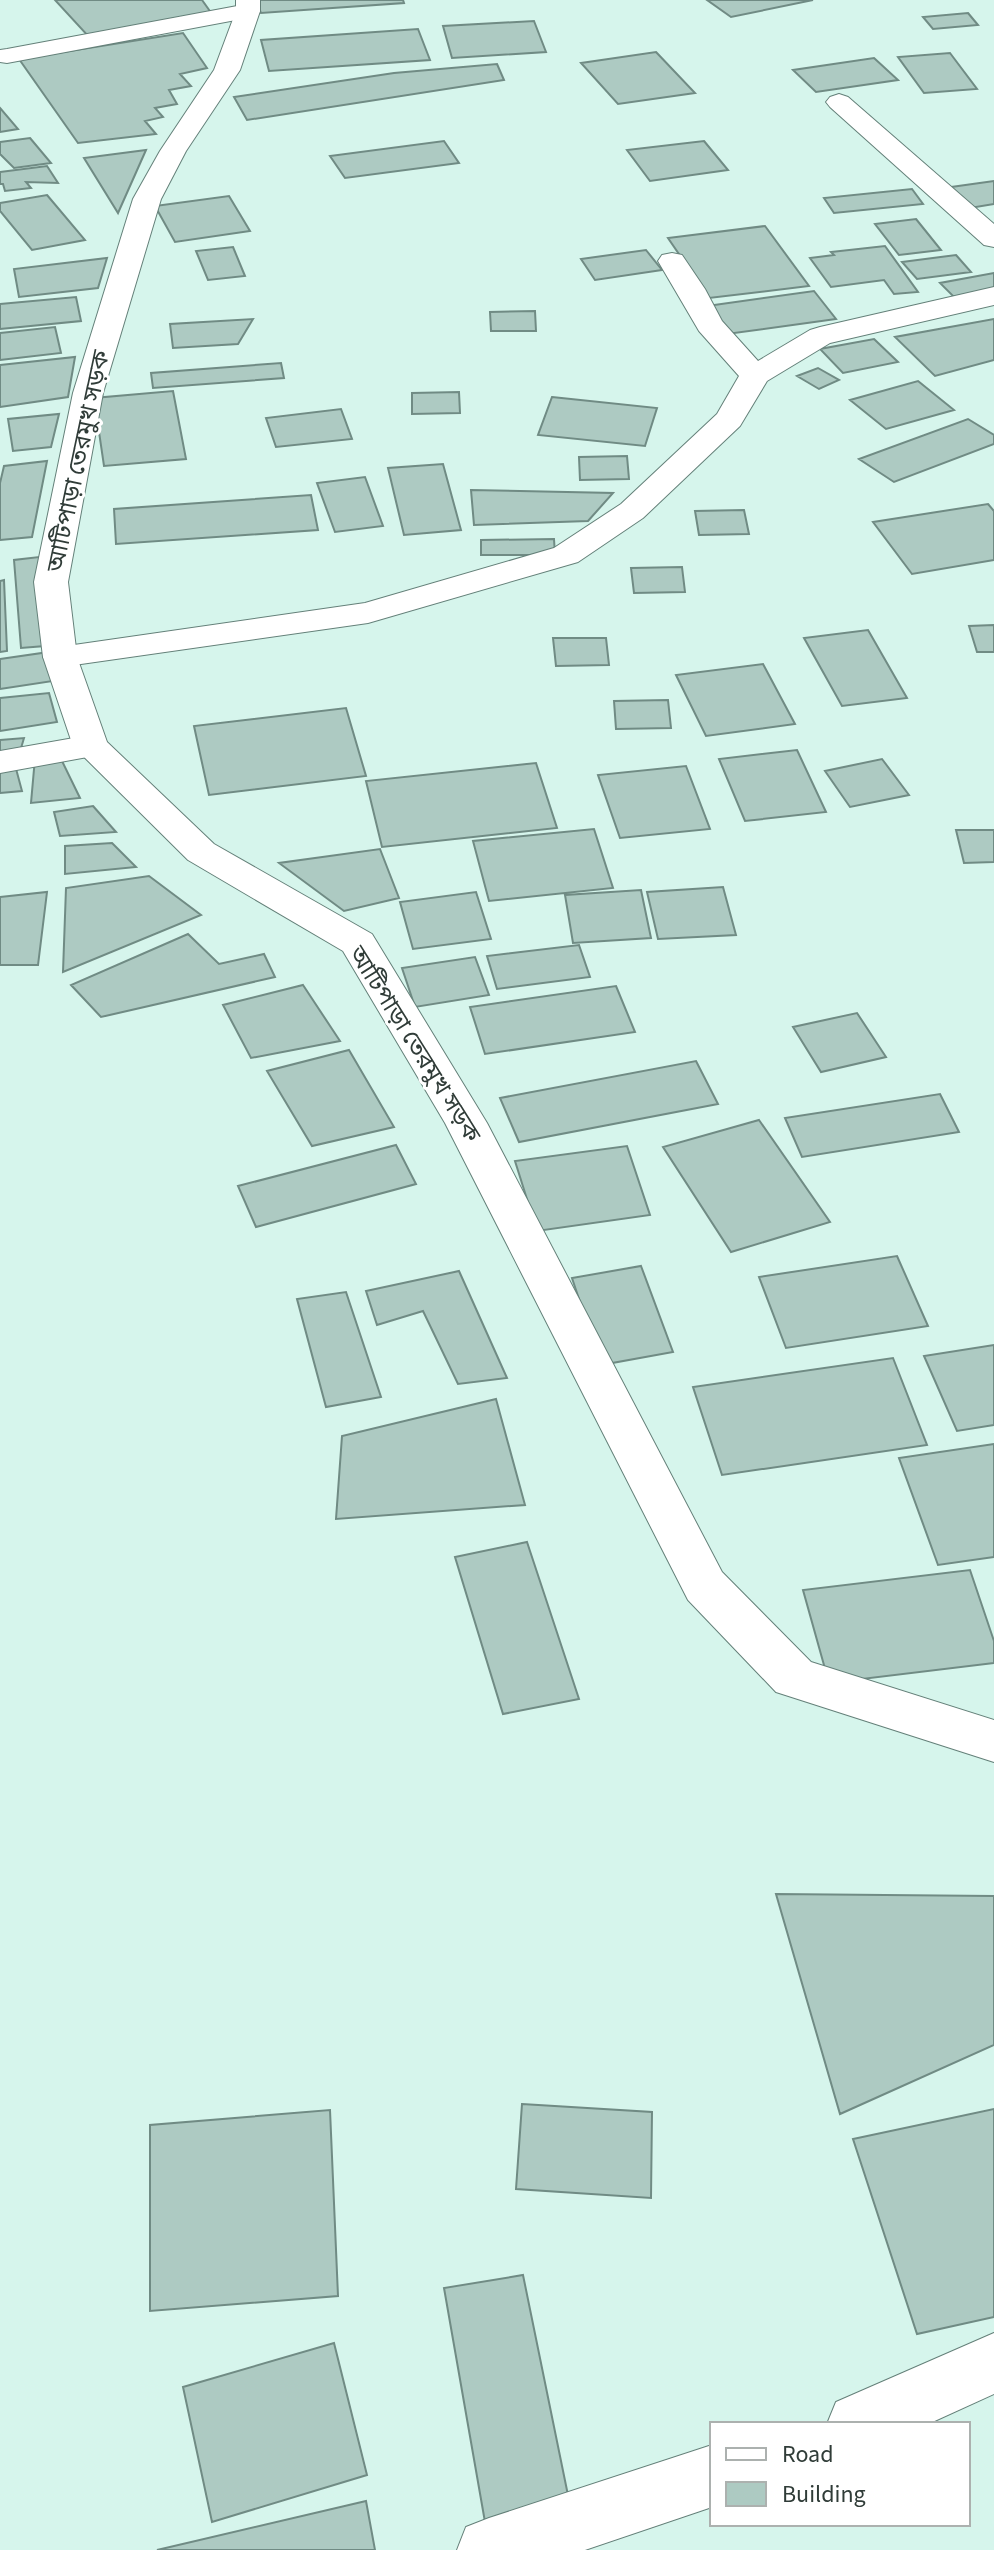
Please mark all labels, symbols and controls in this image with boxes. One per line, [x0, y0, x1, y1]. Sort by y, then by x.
street label: আটিপাড়া তেরমুখ সড়ক [38, 346, 119, 576]
street label: আটিপাড়া তেরমুখ সড়ক [339, 938, 490, 1150]
legend [710, 2422, 970, 2526]
text: Road [782, 2437, 834, 2472]
text: Building [782, 2477, 866, 2512]

